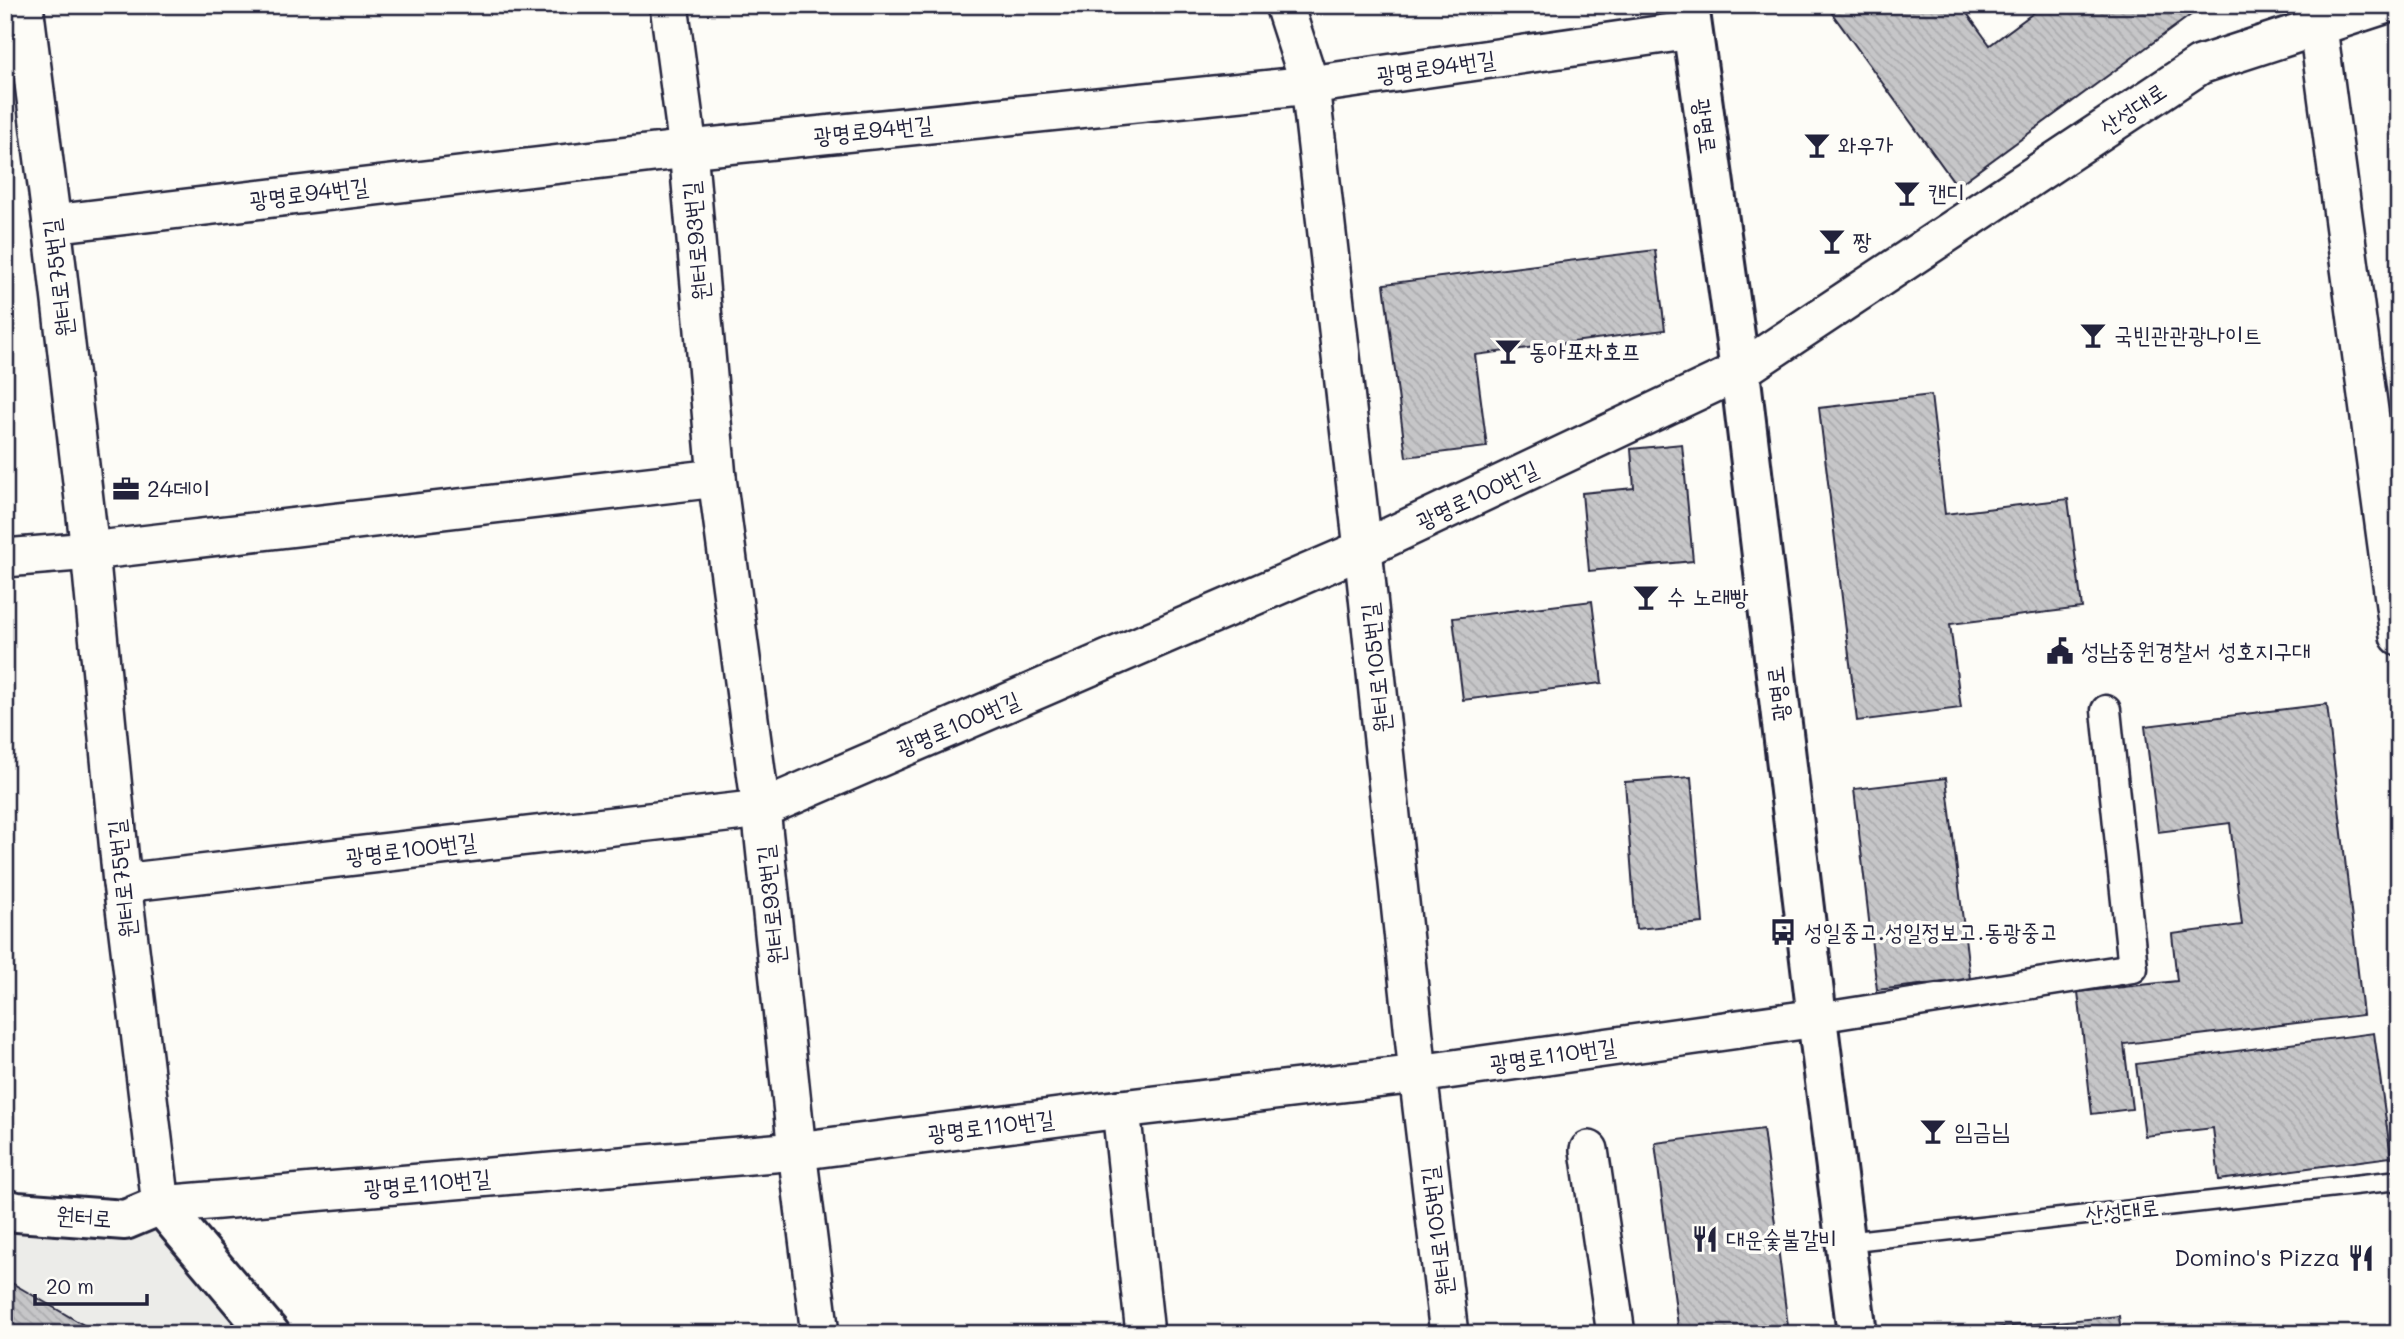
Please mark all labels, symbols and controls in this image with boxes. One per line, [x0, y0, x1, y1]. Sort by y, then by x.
street label: 광명로94번길 [1375, 43, 1497, 89]
street label: 산성대로 [2093, 75, 2172, 141]
street label: 광명로 [1687, 96, 1725, 155]
street label: 광명로94번길 [812, 108, 934, 150]
place label: 와우가 [1838, 129, 1894, 159]
bar icon: 와우가 [1802, 130, 1832, 160]
street label: 광명로94번길 [248, 170, 370, 214]
place label: 캔디 [1928, 177, 1965, 207]
bar icon: 캔디 [1892, 178, 1922, 208]
street label: 원터로93번길 [675, 180, 715, 302]
street label: 원터로75번길 [35, 217, 79, 339]
place label: 짱 [1853, 225, 1872, 255]
bar icon: 짱 [1817, 226, 1847, 256]
place label: 국빈관관광나이트 [2114, 319, 2262, 349]
bar icon: 국빈관관광나이트 [2078, 320, 2108, 350]
place label: 동아포차호프 [1529, 335, 1640, 365]
bar icon: 동아포차호프 [1493, 336, 1523, 366]
street label: 광명로100번길 [1411, 453, 1542, 535]
place label: 24데이 [147, 473, 210, 503]
office icon: 24데이 [111, 474, 141, 504]
place label: 수 노래빵 [1667, 581, 1749, 611]
bar icon: 수 노래빵 [1631, 582, 1661, 612]
street label: 원터로105번길 [1353, 602, 1397, 735]
place label: 성남중원경찰서 성호지구대 [2081, 635, 2310, 665]
public building icon: 성남중원경찰서 성호지구대 [2045, 636, 2075, 666]
street label: 광명로 [1759, 665, 1795, 724]
street label: 광명로100번길 [891, 684, 1024, 763]
street label: 원터로75번길 [100, 818, 142, 940]
street label: 광명로100번길 [344, 825, 478, 871]
street label: 원터로93번길 [749, 844, 791, 966]
place label: 성일중고.성일정보고.동광중고 [1804, 916, 2058, 946]
bus stop icon: 성일중고.성일정보고.동광중고 [1768, 917, 1798, 947]
street label: 광명로110번길 [1488, 1030, 1618, 1078]
street label: 광명로110번길 [926, 1102, 1056, 1148]
place label: 임금님 [1954, 1115, 2010, 1145]
bar icon: 임금님 [1918, 1116, 1948, 1146]
street label: 광명로110번길 [362, 1162, 492, 1202]
street label: 원터로105번길 [1413, 1165, 1459, 1298]
street label: 산성대로 [2084, 1191, 2160, 1229]
street label: 원터로 [55, 1199, 113, 1233]
place label: 대운숯불갈비 [1726, 1223, 1837, 1253]
restaurant icon: 대운숯불갈비 [1690, 1224, 1720, 1254]
place label: Domino's Pizza [2174, 1242, 2340, 1272]
restaurant icon: Domino's Pizza [2346, 1243, 2376, 1273]
scale bar [35, 1262, 147, 1306]
text: 20 m [46, 1272, 94, 1299]

